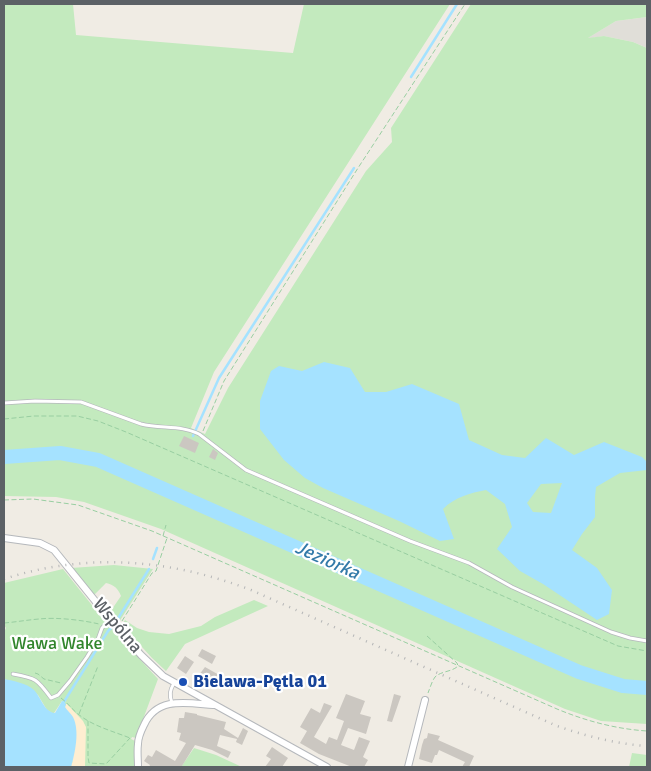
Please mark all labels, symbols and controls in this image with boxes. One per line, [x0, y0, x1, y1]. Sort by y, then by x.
water label: Jeziorka [291, 537, 363, 585]
street label: Wspólna [88, 594, 146, 658]
park label: Wawa Wake [12, 633, 102, 655]
place label: Bielawa-Pętla 01 [193, 671, 327, 693]
marker: Bielawa-Pętla 01 [177, 676, 189, 688]

